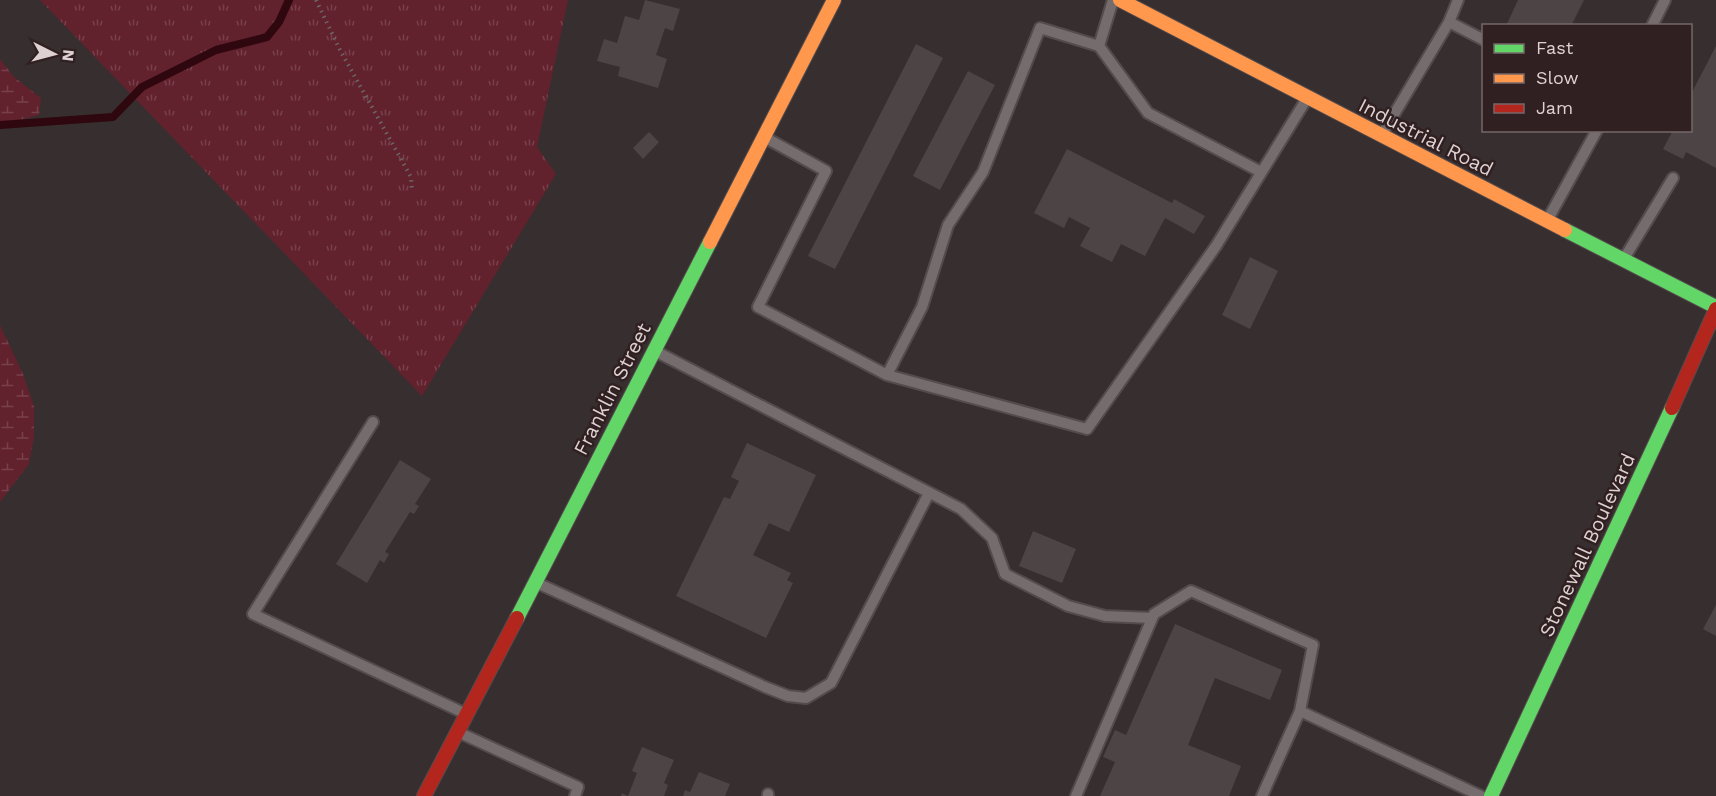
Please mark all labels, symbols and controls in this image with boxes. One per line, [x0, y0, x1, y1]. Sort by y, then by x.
north arrow [24, 24, 84, 84]
legend [1482, 24, 1692, 132]
text: Fast [1536, 37, 1574, 58]
text: N [58, 49, 78, 62]
text: Slow [1536, 67, 1579, 88]
street label: Industrial Road [1355, 93, 1497, 181]
text: Jam [1536, 97, 1573, 118]
street label: Franklin Street [568, 318, 656, 459]
street label: Stonewall Boulevard [1534, 449, 1640, 641]

